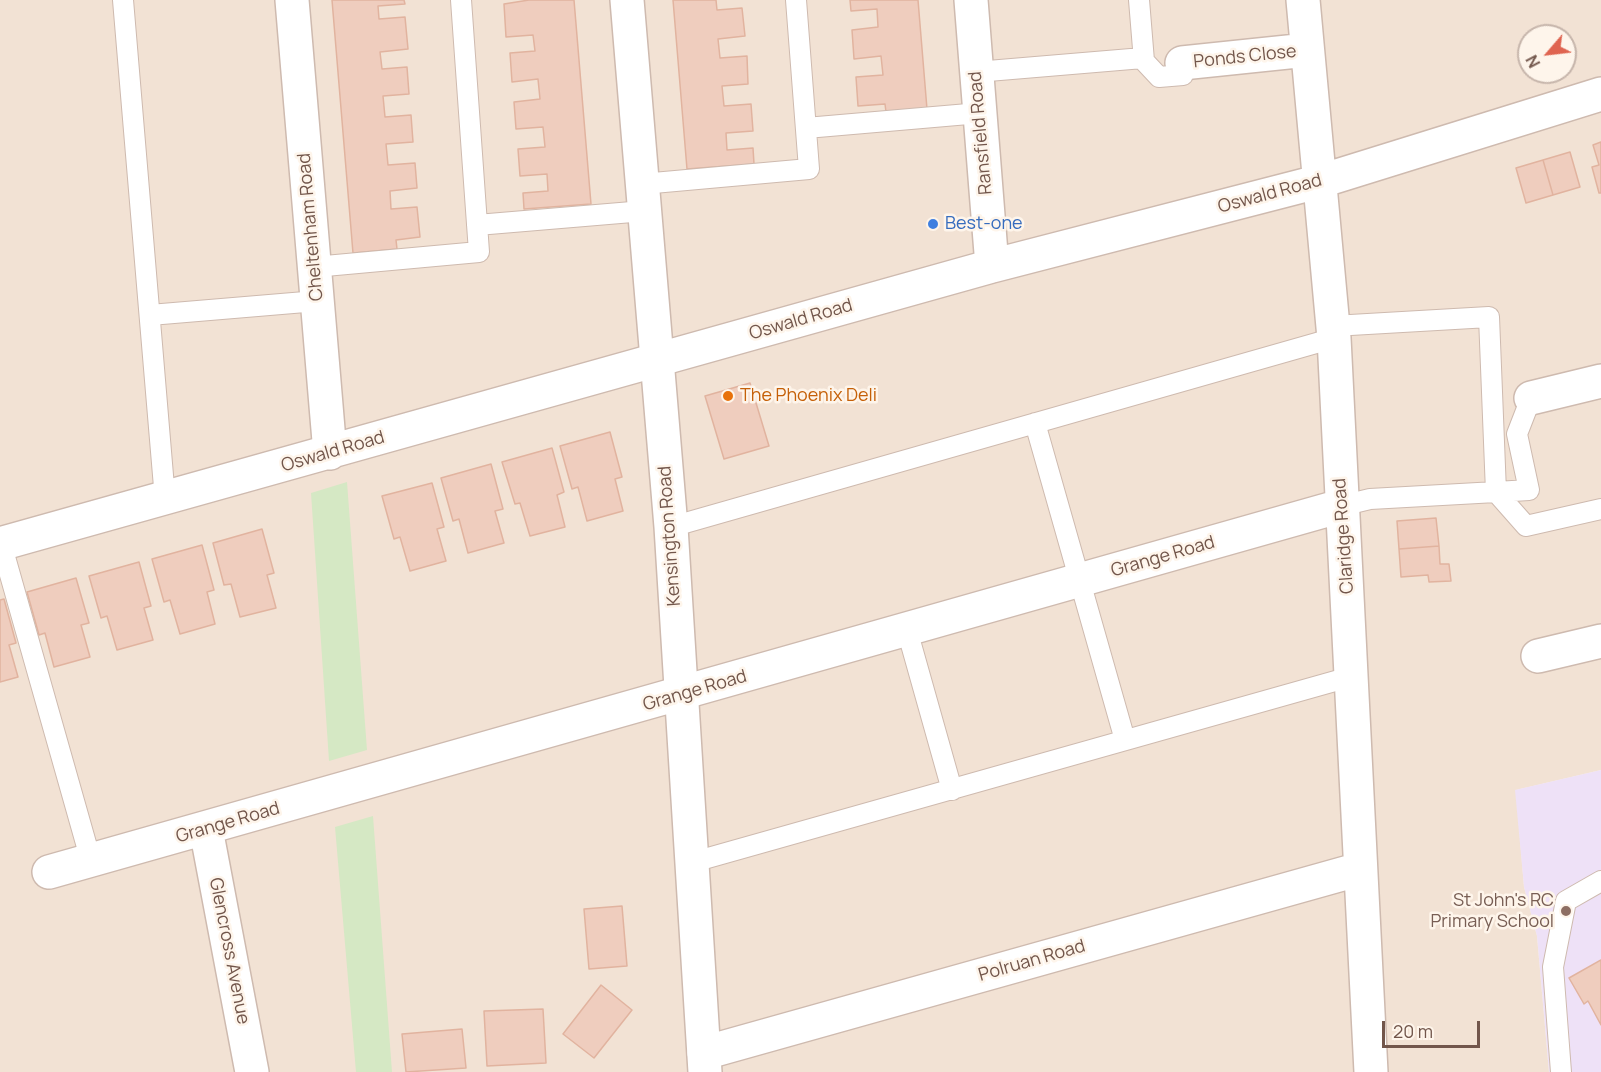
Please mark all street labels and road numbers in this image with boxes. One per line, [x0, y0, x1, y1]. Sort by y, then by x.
street label: Ponds Close [1192, 41, 1298, 73]
street label: Ransfield Road [965, 70, 997, 196]
street label: Cheltenham Road [294, 152, 328, 302]
street label: Oswald Road [1216, 170, 1324, 218]
street label: Oswald Road [747, 295, 855, 345]
street label: Oswald Road [279, 427, 387, 477]
street label: Kensington Road [654, 465, 686, 607]
street label: Claridge Road [1329, 477, 1359, 595]
street label: Grange Road [1109, 532, 1217, 582]
street label: Grange Road [641, 666, 749, 716]
street label: Grange Road [174, 798, 282, 848]
street label: Glencross Avenue [204, 876, 254, 1026]
street label: Polruan Road [976, 935, 1088, 987]

